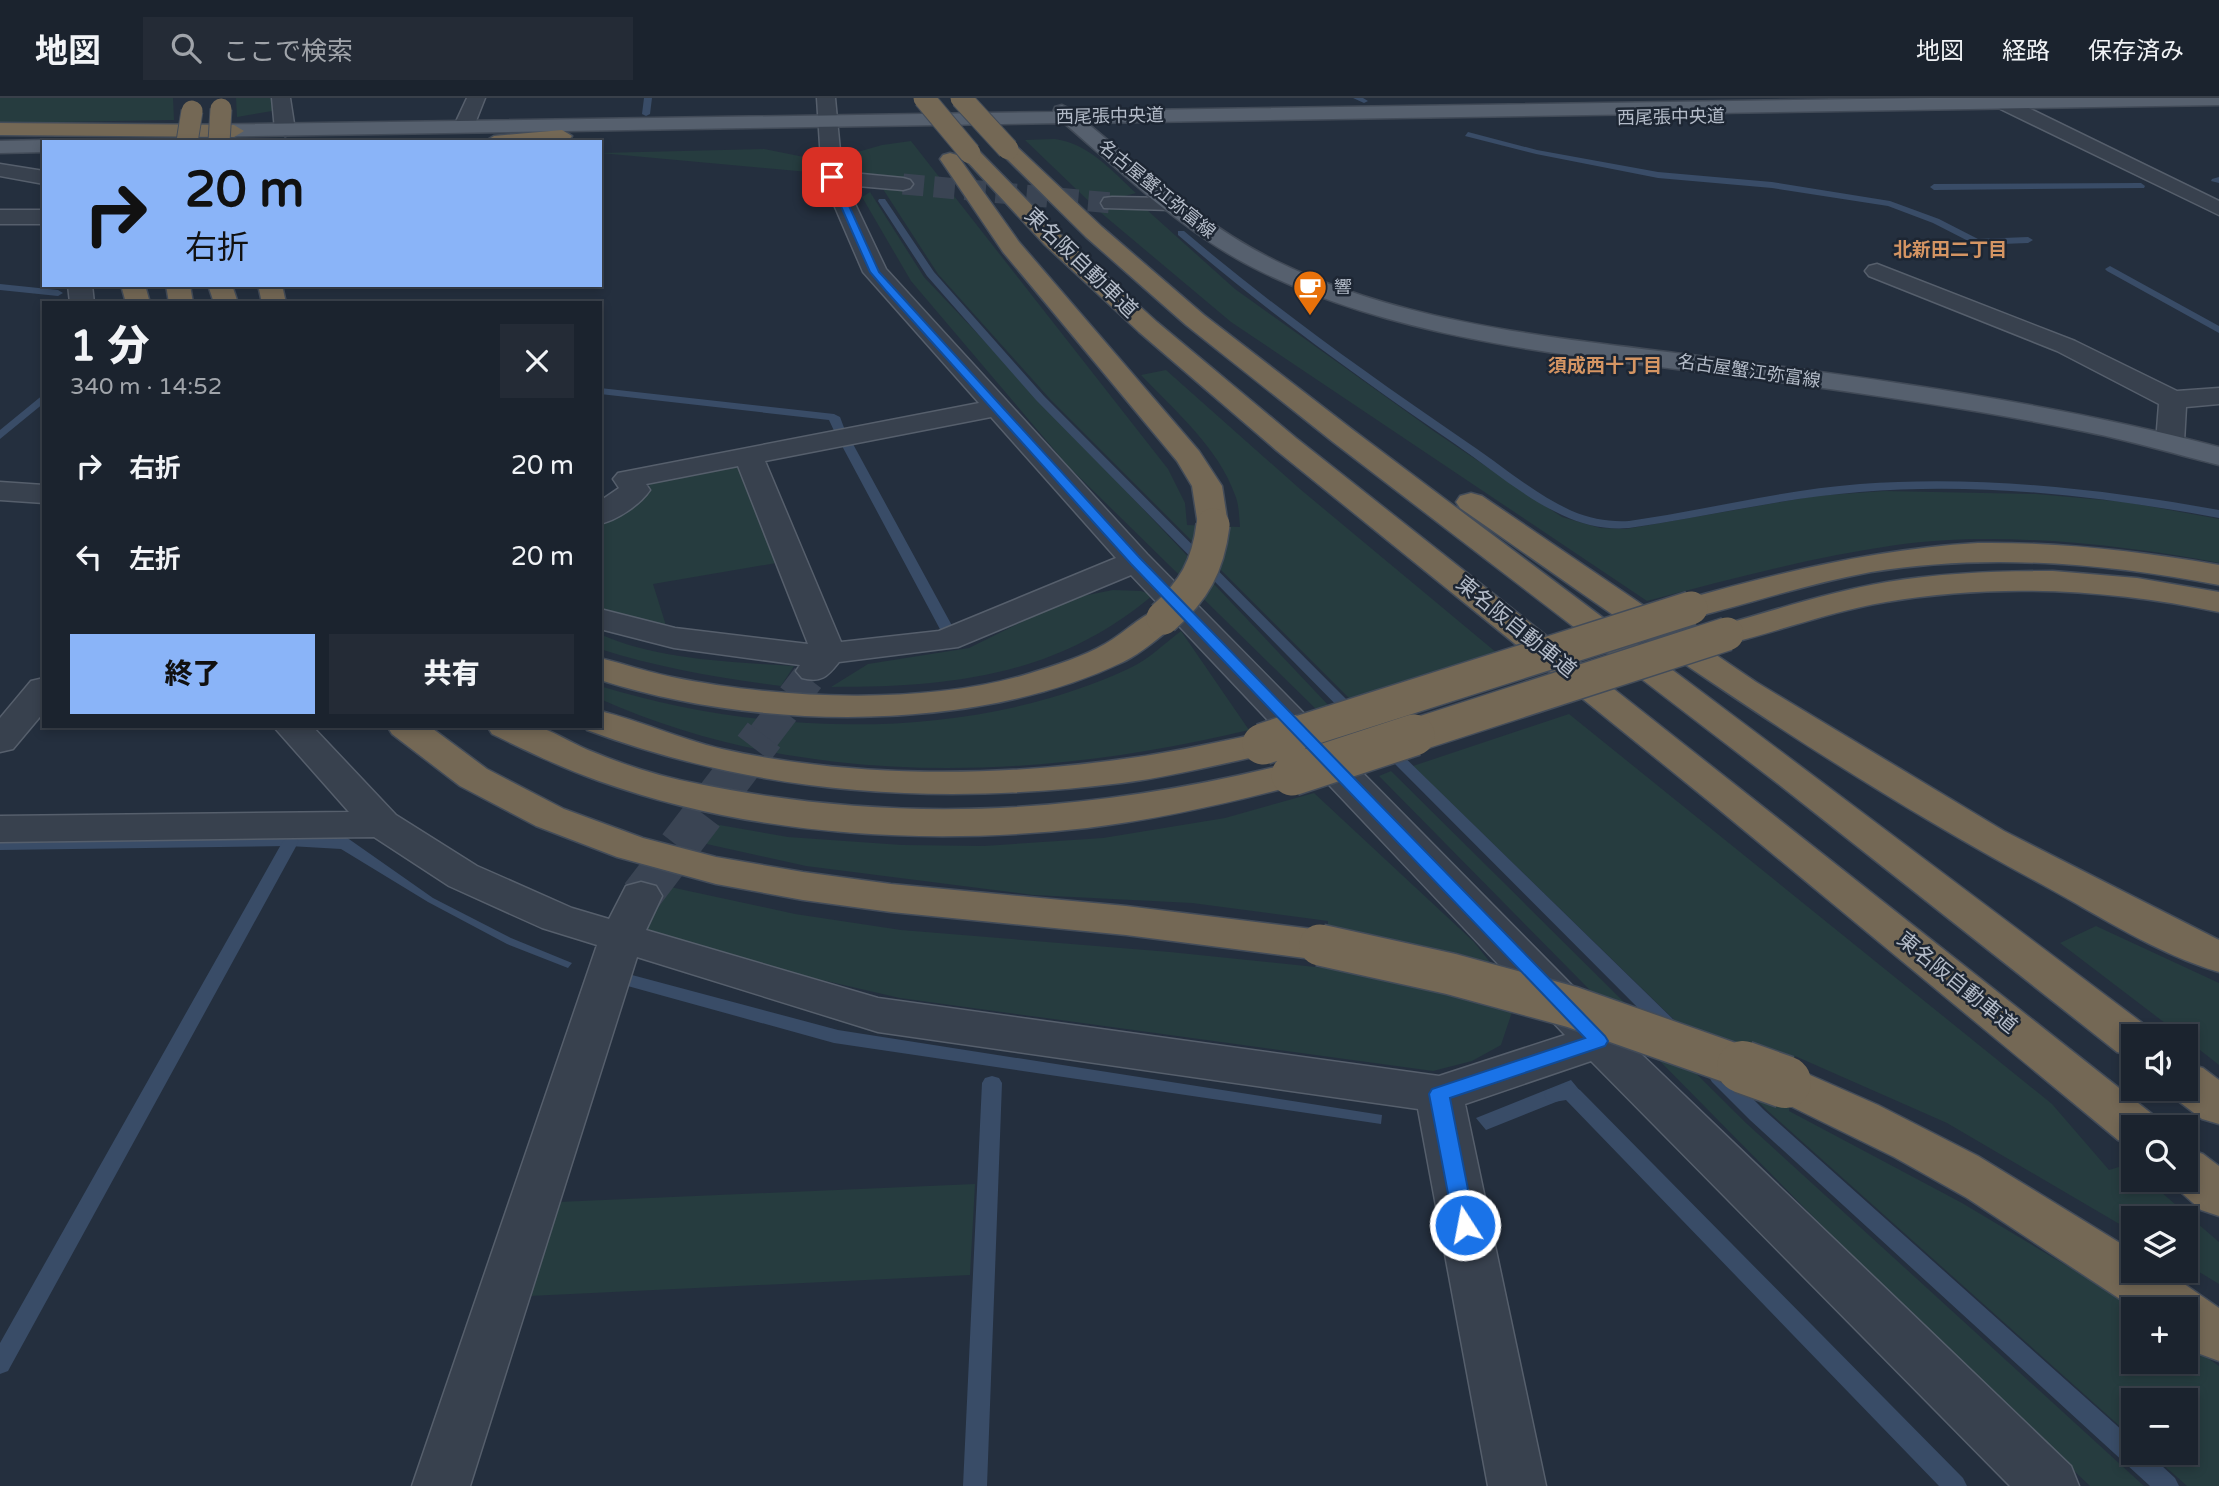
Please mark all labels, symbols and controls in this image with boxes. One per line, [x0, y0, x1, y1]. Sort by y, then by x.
search box [143, 17, 633, 80]
icon: search [167, 29, 205, 67]
text: 地図 [35, 32, 101, 71]
text: ここで検索 [223, 36, 353, 67]
text: 地図 [1916, 37, 1964, 66]
text: 経路 [2002, 37, 2050, 66]
text: 保存済み [2088, 37, 2184, 66]
street label: 西尾張中央道 [1056, 104, 1164, 128]
street label: 西尾張中央道 [1617, 105, 1725, 129]
street label: 名古屋蟹江弥富線 [1094, 135, 1220, 243]
pin [802, 147, 862, 207]
icon: arrive [813, 158, 851, 196]
text: 20 m [185, 161, 304, 220]
icon: right [70, 168, 161, 259]
street label: 東名阪自動車道 [1019, 203, 1143, 323]
text: 右折 [185, 229, 249, 267]
district label: 北新田二丁目 [1893, 239, 2007, 261]
cafe icon: 響 [1291, 268, 1329, 317]
place label: 響 [1334, 276, 1352, 298]
text: 1 分 [70, 321, 149, 372]
button: close [500, 324, 574, 398]
street label: 名古屋蟹江弥富線 [1676, 350, 1822, 392]
district label: 須成西十丁目 [1548, 355, 1662, 377]
text: 340 m · 14:52 [70, 373, 222, 401]
icon: right [70, 447, 108, 485]
text: 20 m [511, 450, 574, 481]
text: 右折 [129, 453, 181, 484]
icon: left [70, 538, 108, 576]
text: 20 m [511, 541, 574, 572]
text: 左折 [129, 544, 181, 575]
street label: 東名阪自動車道 [1451, 571, 1581, 683]
button: 終了 [70, 634, 315, 714]
button: 共有 [329, 634, 574, 714]
street label: 東名阪自動車道 [1892, 927, 2022, 1039]
map controls [2121, 1024, 2198, 1465]
button: sound [2121, 1024, 2198, 1101]
button: search [2121, 1115, 2198, 1192]
position arrow [1428, 1188, 1502, 1262]
button: layers [2121, 1206, 2198, 1283]
button: + [2121, 1297, 2198, 1374]
button: − [2121, 1388, 2198, 1465]

